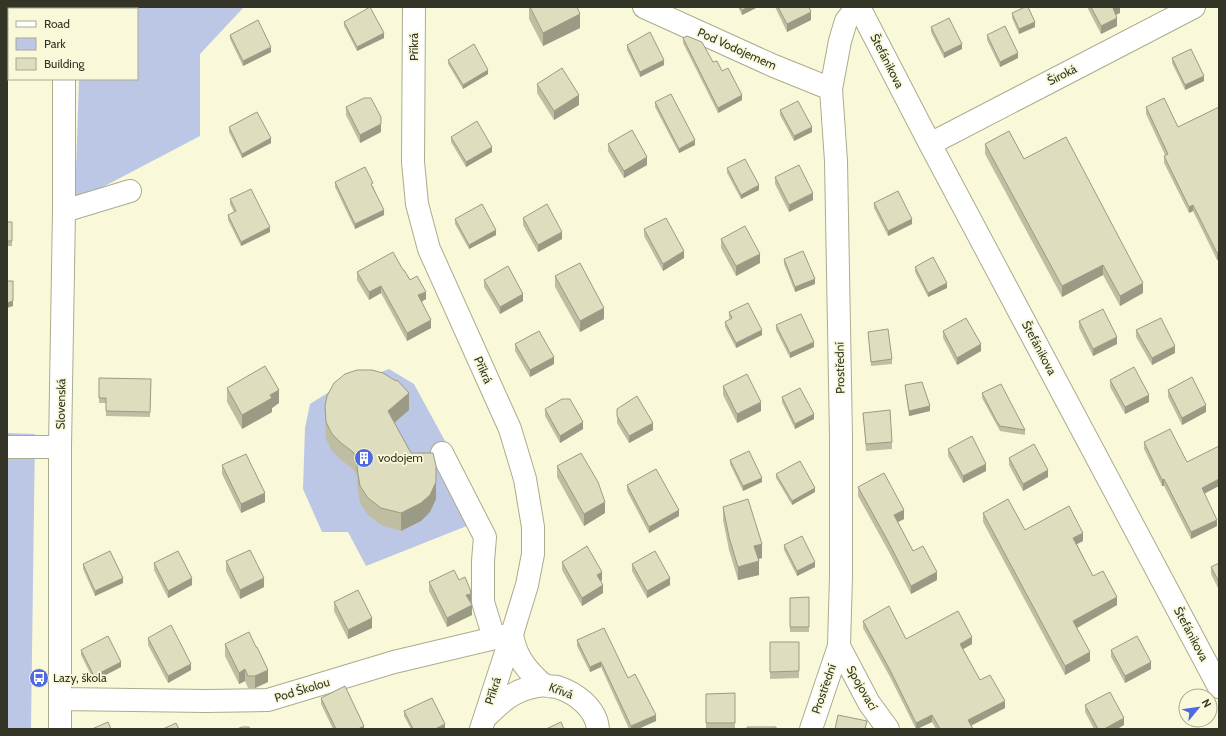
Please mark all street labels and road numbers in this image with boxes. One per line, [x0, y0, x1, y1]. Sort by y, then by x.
street label: Pod Vodojemem [695, 24, 779, 73]
street label: Štefánikova [867, 31, 908, 91]
street label: Příkrá [406, 33, 421, 61]
street label: Široká [1045, 61, 1079, 88]
street label: Štefánikova [1019, 318, 1060, 378]
street label: Prostřední [832, 341, 847, 394]
street label: Příkrá [471, 354, 496, 386]
street label: Slovenská [53, 378, 68, 430]
street label: Štefánikova [1171, 604, 1212, 664]
street label: Prostřední [808, 661, 839, 716]
street label: Spojovací [844, 663, 881, 713]
street label: Pod Školou [272, 674, 331, 705]
street label: Příkrá [481, 675, 504, 707]
street label: Křivá [547, 679, 576, 702]

